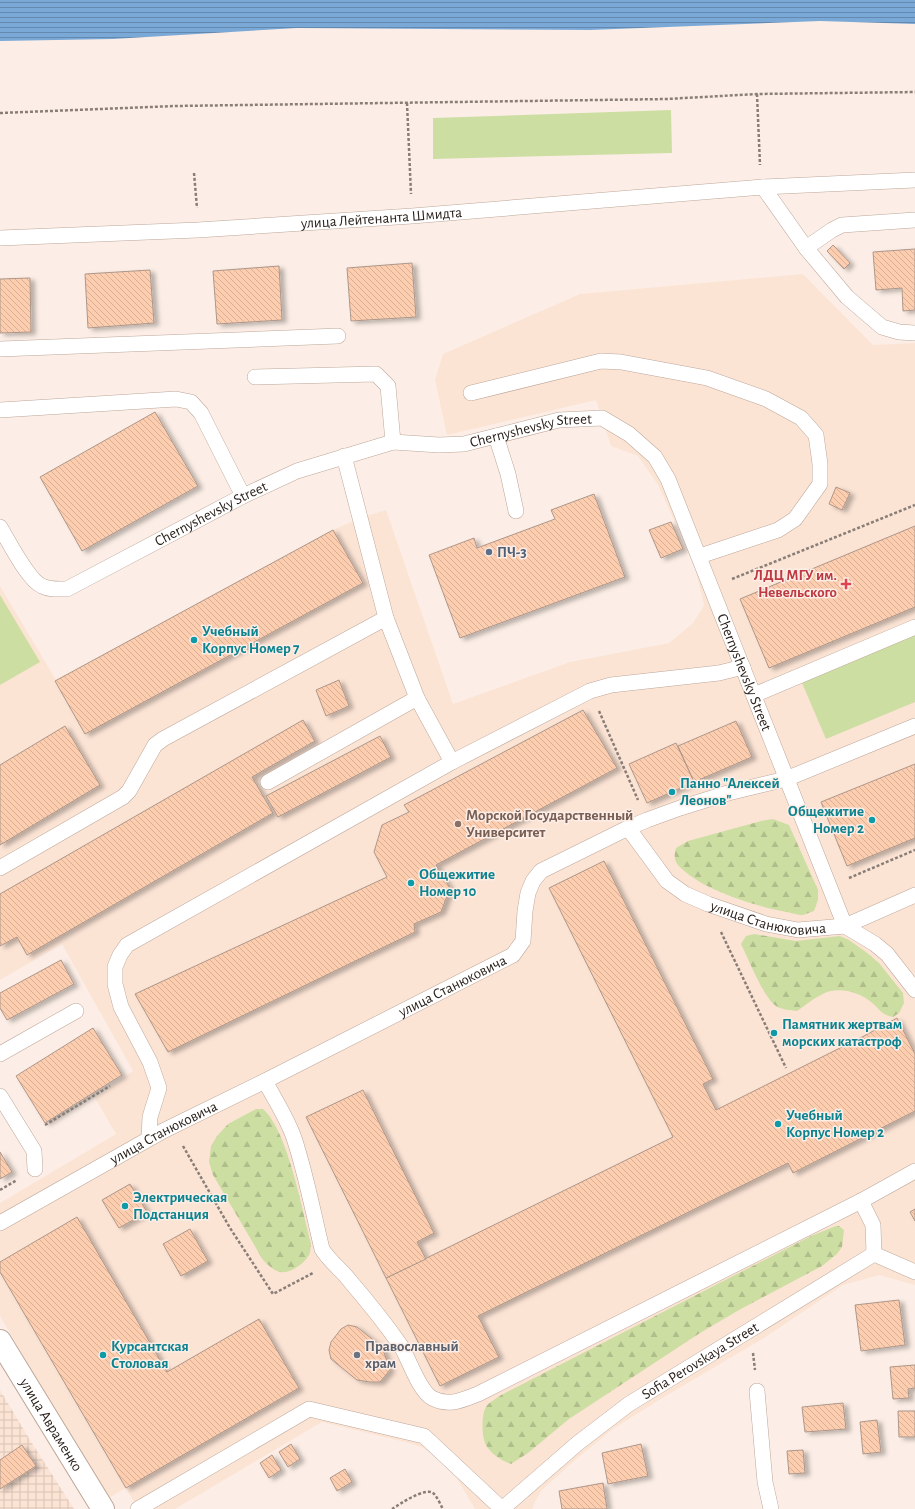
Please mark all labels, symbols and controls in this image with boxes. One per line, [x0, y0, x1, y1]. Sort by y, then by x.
street label: улица Лейтенанта Шмидта [299, 205, 463, 231]
street label: Chernyshevsky Street [468, 411, 592, 450]
street label: Chernyshevsky Street [152, 479, 270, 549]
place label: ПЧ-3 [497, 545, 527, 560]
marker: ПЧ-3 [484, 547, 494, 557]
place label: ЛДЦ МГУ им. Невельского [754, 568, 837, 600]
marker: ЛДЦ МГУ им. Невельского [840, 578, 852, 590]
street label: Chernyshevsky Street [714, 612, 774, 733]
place label: Учебный Корпус Номер 7 [202, 624, 300, 656]
marker: Учебный Корпус Номер 7 [189, 635, 199, 645]
place label: Панно "Алексей Леонов" [680, 776, 780, 808]
marker: Панно "Алексей Леонов" [667, 787, 677, 797]
place label: Общежитие Номер 2 [788, 804, 864, 836]
place label: Морской Государственный Университет [466, 808, 633, 840]
marker: Общежитие Номер 2 [867, 815, 877, 825]
marker: Морской Государственный Университет [453, 819, 463, 829]
place label: Общежитие Номер 10 [419, 867, 495, 899]
marker: Общежитие Номер 10 [406, 878, 416, 888]
street label: улица Станюковича [708, 898, 827, 938]
street label: улица Станюковича [395, 953, 509, 1020]
place label: Памятник жертвам морских катастроф [782, 1017, 902, 1049]
marker: Памятник жертвам морских катастроф [769, 1028, 779, 1038]
street label: улица Станюковича [107, 1099, 220, 1168]
place label: Учебный Корпус Номер 2 [786, 1108, 884, 1140]
marker: Учебный Корпус Номер 2 [773, 1119, 783, 1129]
place label: Электрическая Подстанция [133, 1190, 227, 1222]
marker: Электрическая Подстанция [120, 1201, 130, 1211]
street label: Sofia Perovskaya Street [639, 1320, 761, 1402]
place label: Курсантская Столовая [111, 1339, 189, 1371]
place label: Православный храм [365, 1339, 459, 1371]
marker: Курсантская Столовая [98, 1350, 108, 1360]
marker: Православный храм [352, 1350, 362, 1360]
street label: улица Авраменко [16, 1375, 85, 1474]

